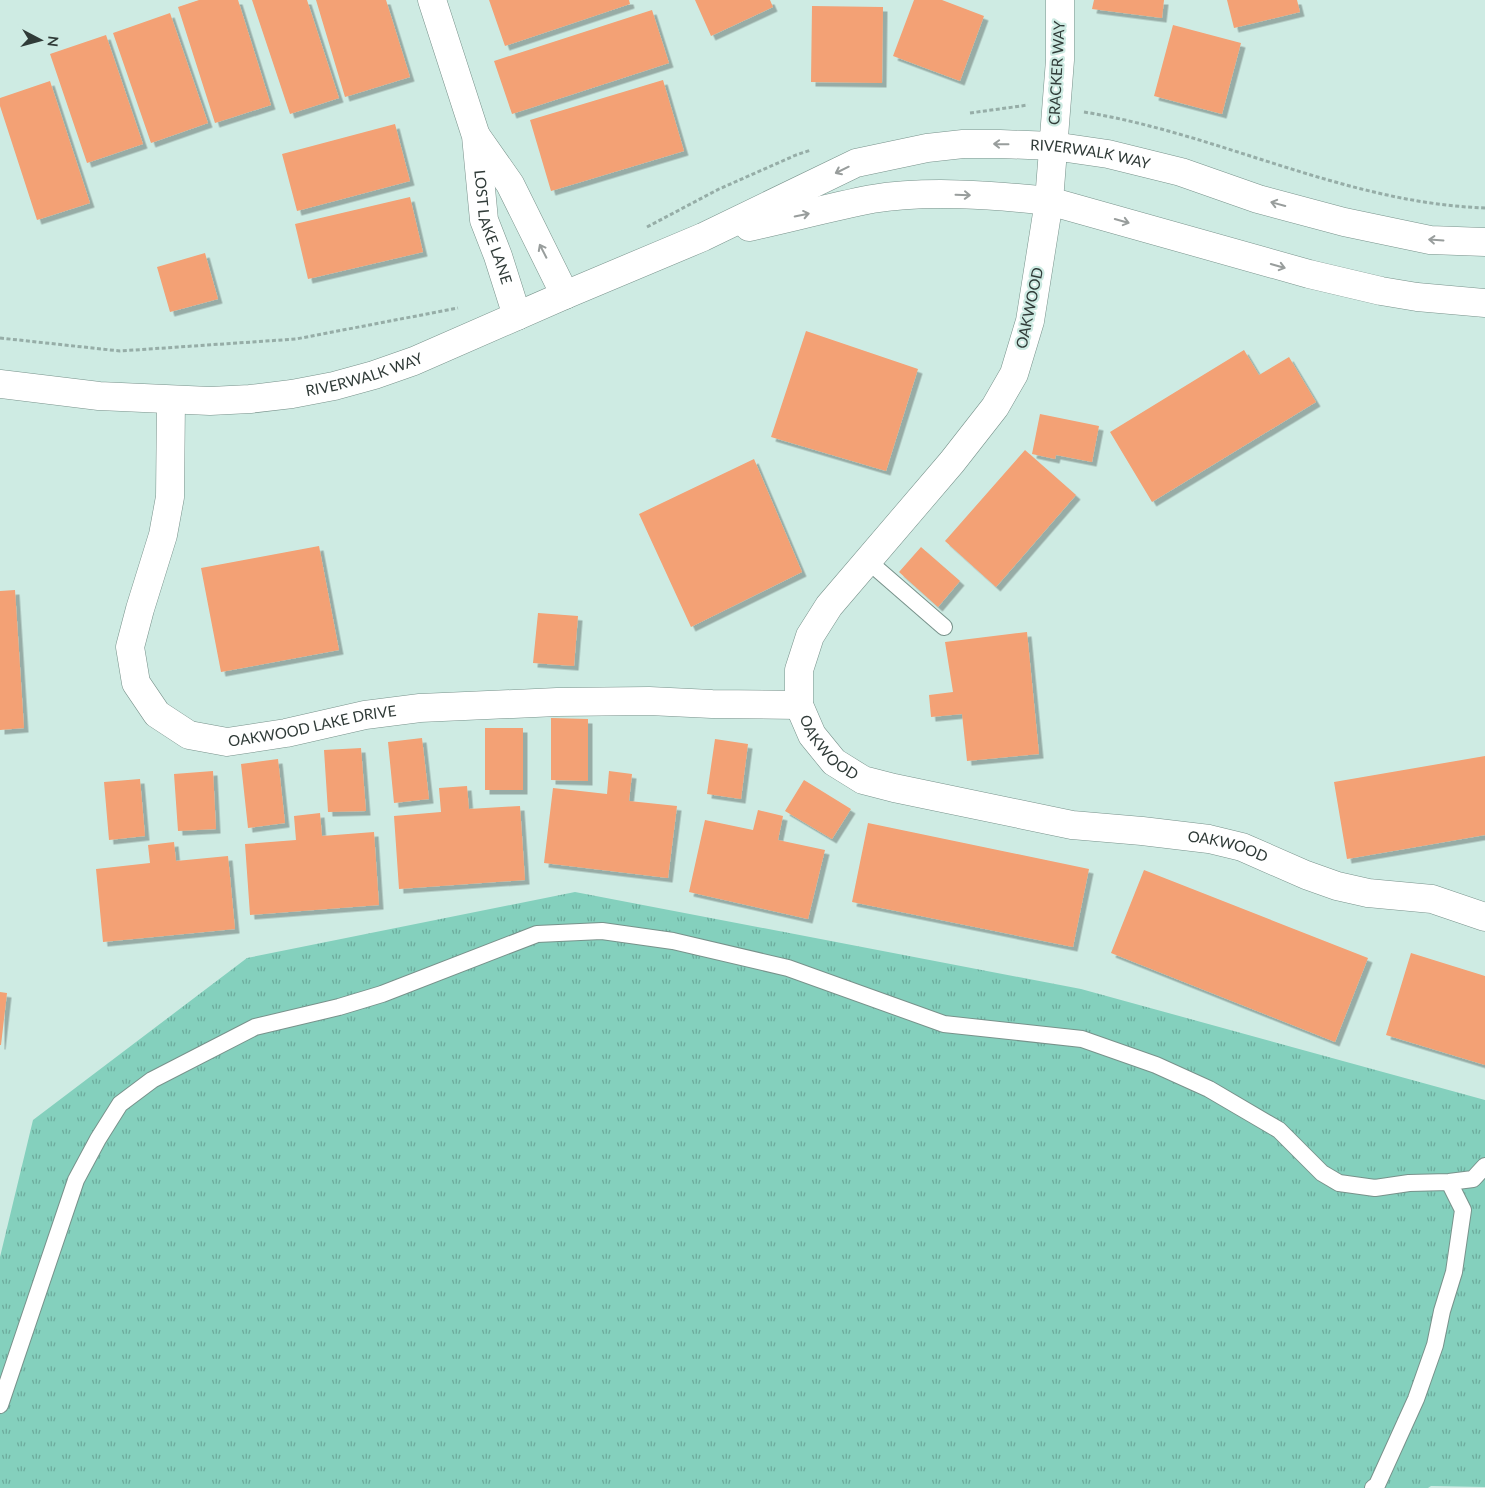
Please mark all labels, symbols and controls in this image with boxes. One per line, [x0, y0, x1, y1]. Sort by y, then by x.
north arrow [15, 15, 65, 65]
street label: CRACKER WAY [1044, 20, 1068, 126]
text: N [44, 35, 62, 48]
street label: RIVERWALK WAY [1030, 135, 1153, 172]
one-way arrow [993, 139, 1010, 149]
one-way arrow [835, 165, 850, 175]
street label: LOST LAKE LANE [471, 169, 516, 286]
one-way arrow [954, 191, 970, 200]
one-way arrow [1270, 199, 1286, 209]
one-way arrow [794, 210, 810, 219]
one-way arrow [1114, 217, 1130, 227]
one-way arrow [1429, 235, 1445, 244]
one-way arrow [538, 244, 547, 259]
one-way arrow [1270, 261, 1286, 271]
street label: OAKWOOD [1012, 266, 1046, 350]
street label: RIVERWALK WAY [304, 348, 426, 399]
street label: OAKWOOD LAKE DRIVE [227, 701, 397, 750]
street label: OAKWOOD [796, 712, 862, 783]
street label: OAKWOOD [1187, 827, 1271, 865]

